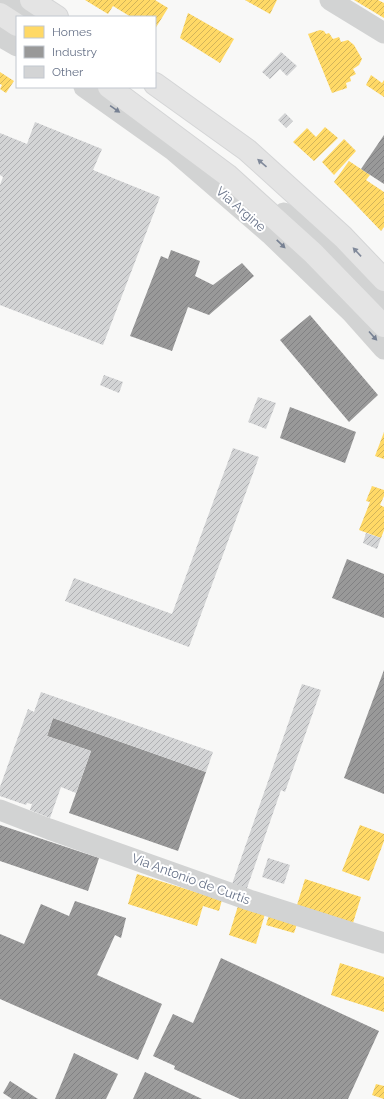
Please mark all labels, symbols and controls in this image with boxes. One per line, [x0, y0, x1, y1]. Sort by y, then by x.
legend [16, 16, 156, 88]
text: Homes [52, 25, 92, 39]
text: Industry [52, 45, 98, 59]
text: Other [52, 65, 84, 79]
one-way arrow [110, 105, 121, 113]
one-way arrow [257, 159, 267, 168]
street label: Via Argine [213, 183, 269, 235]
one-way arrow [276, 240, 286, 249]
one-way arrow [353, 247, 362, 256]
one-way arrow [368, 332, 377, 341]
street label: Via Antonio de Curtis [130, 851, 252, 907]

